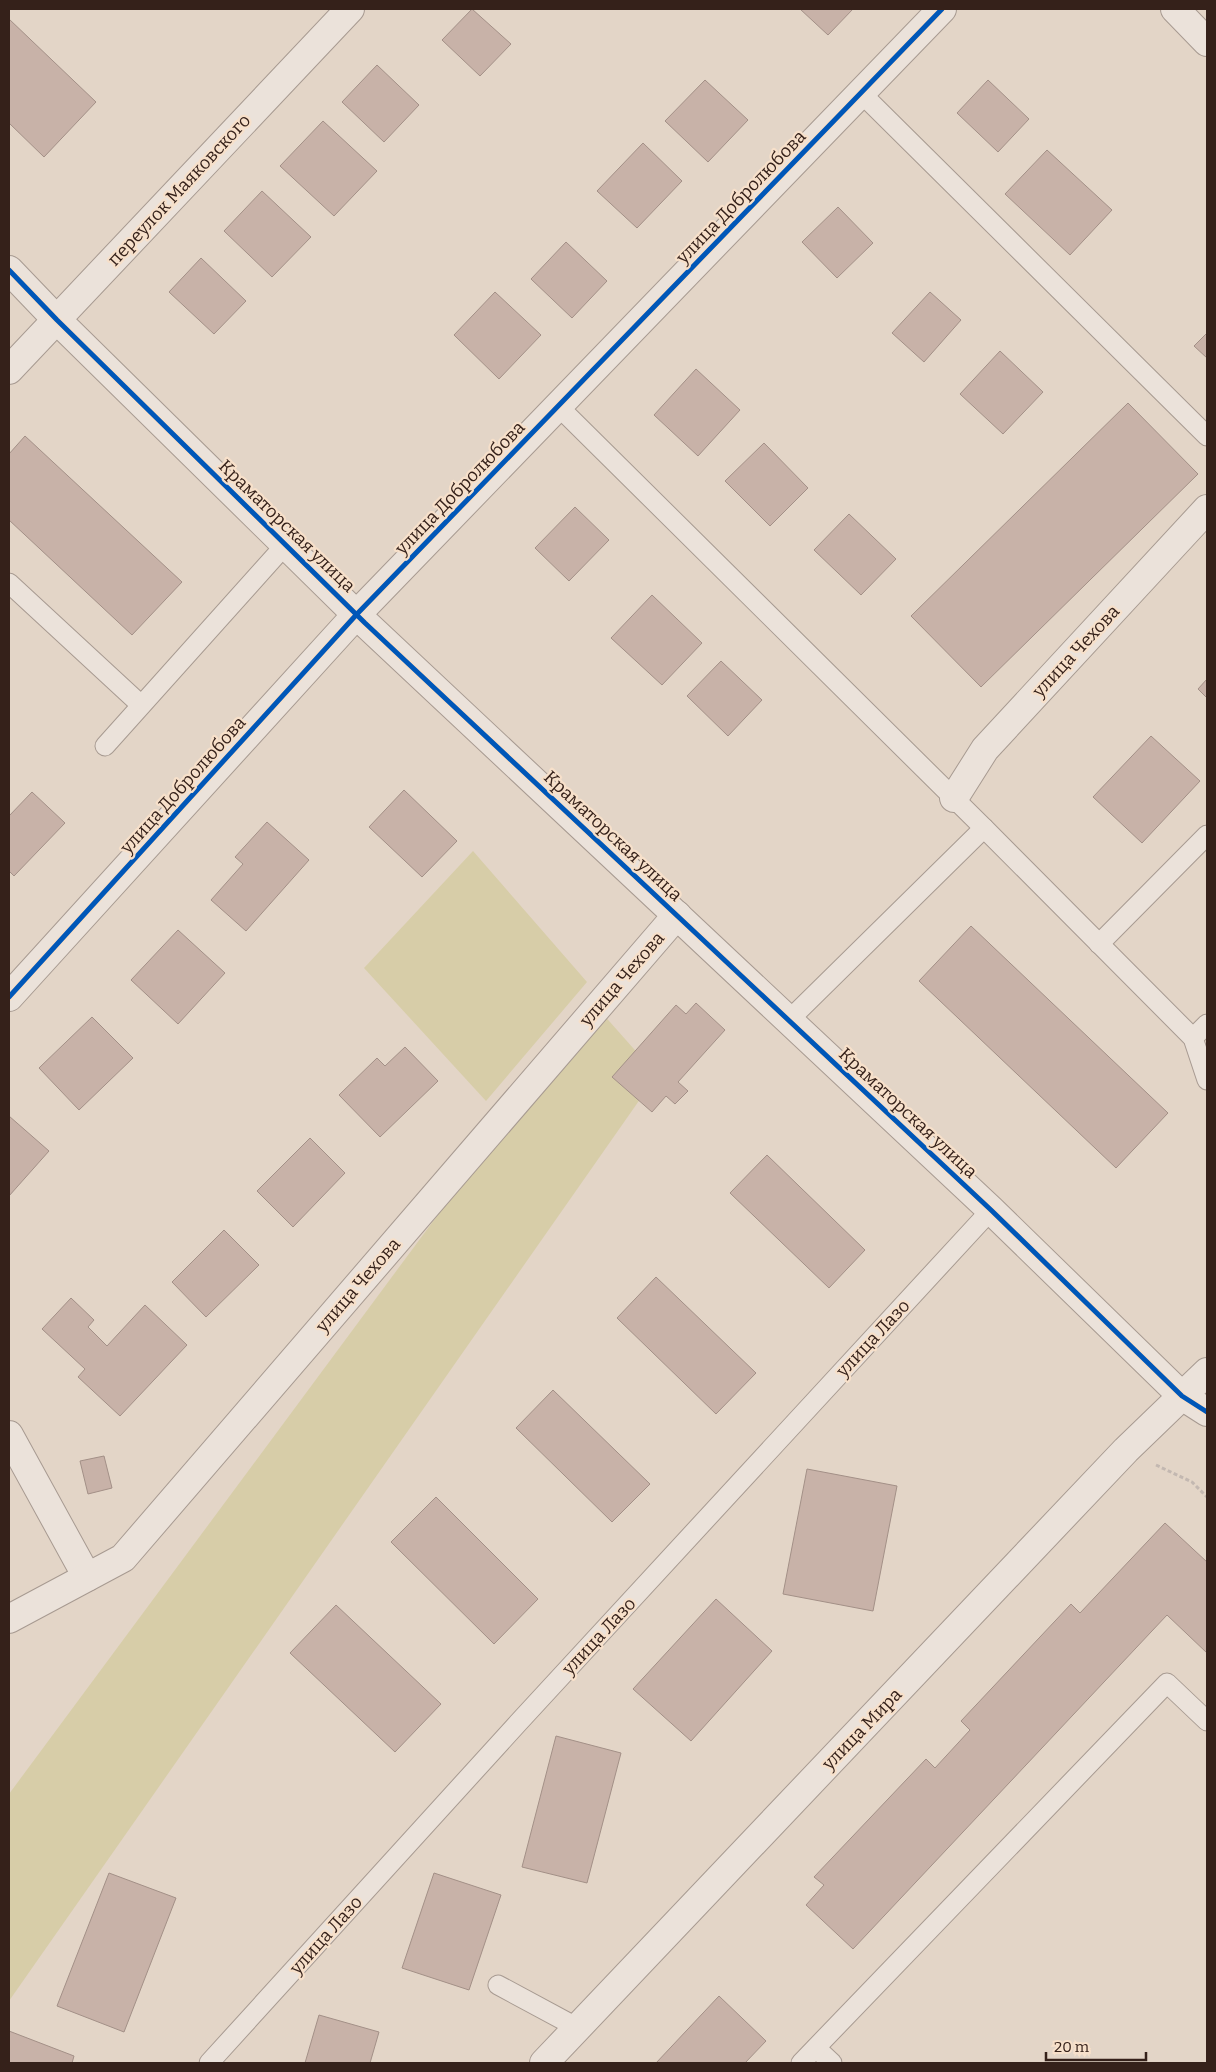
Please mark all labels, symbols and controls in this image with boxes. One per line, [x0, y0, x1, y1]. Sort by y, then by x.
street label: переулок Маяковского [103, 109, 255, 271]
street label: улица Добролюбова [671, 126, 811, 269]
street label: улица Добролюбова [390, 417, 530, 560]
street label: Краматорская улица [214, 455, 360, 597]
street label: улица Чехова [1027, 600, 1124, 702]
street label: улица Добролюбова [115, 712, 251, 859]
street label: Краматорская улица [539, 766, 687, 906]
street label: улица Чехова [574, 927, 669, 1031]
street label: Краматорская улица [834, 1043, 982, 1183]
street label: улица Чехова [310, 1233, 405, 1337]
street label: улица Лазо [831, 1295, 914, 1382]
street label: улица Лазо [557, 1593, 640, 1680]
street label: улица Мира [817, 1683, 907, 1775]
street label: улица Лазо [284, 1891, 367, 1979]
scale bar [1046, 2030, 1146, 2062]
text: 20 m [1054, 2038, 1090, 2056]

